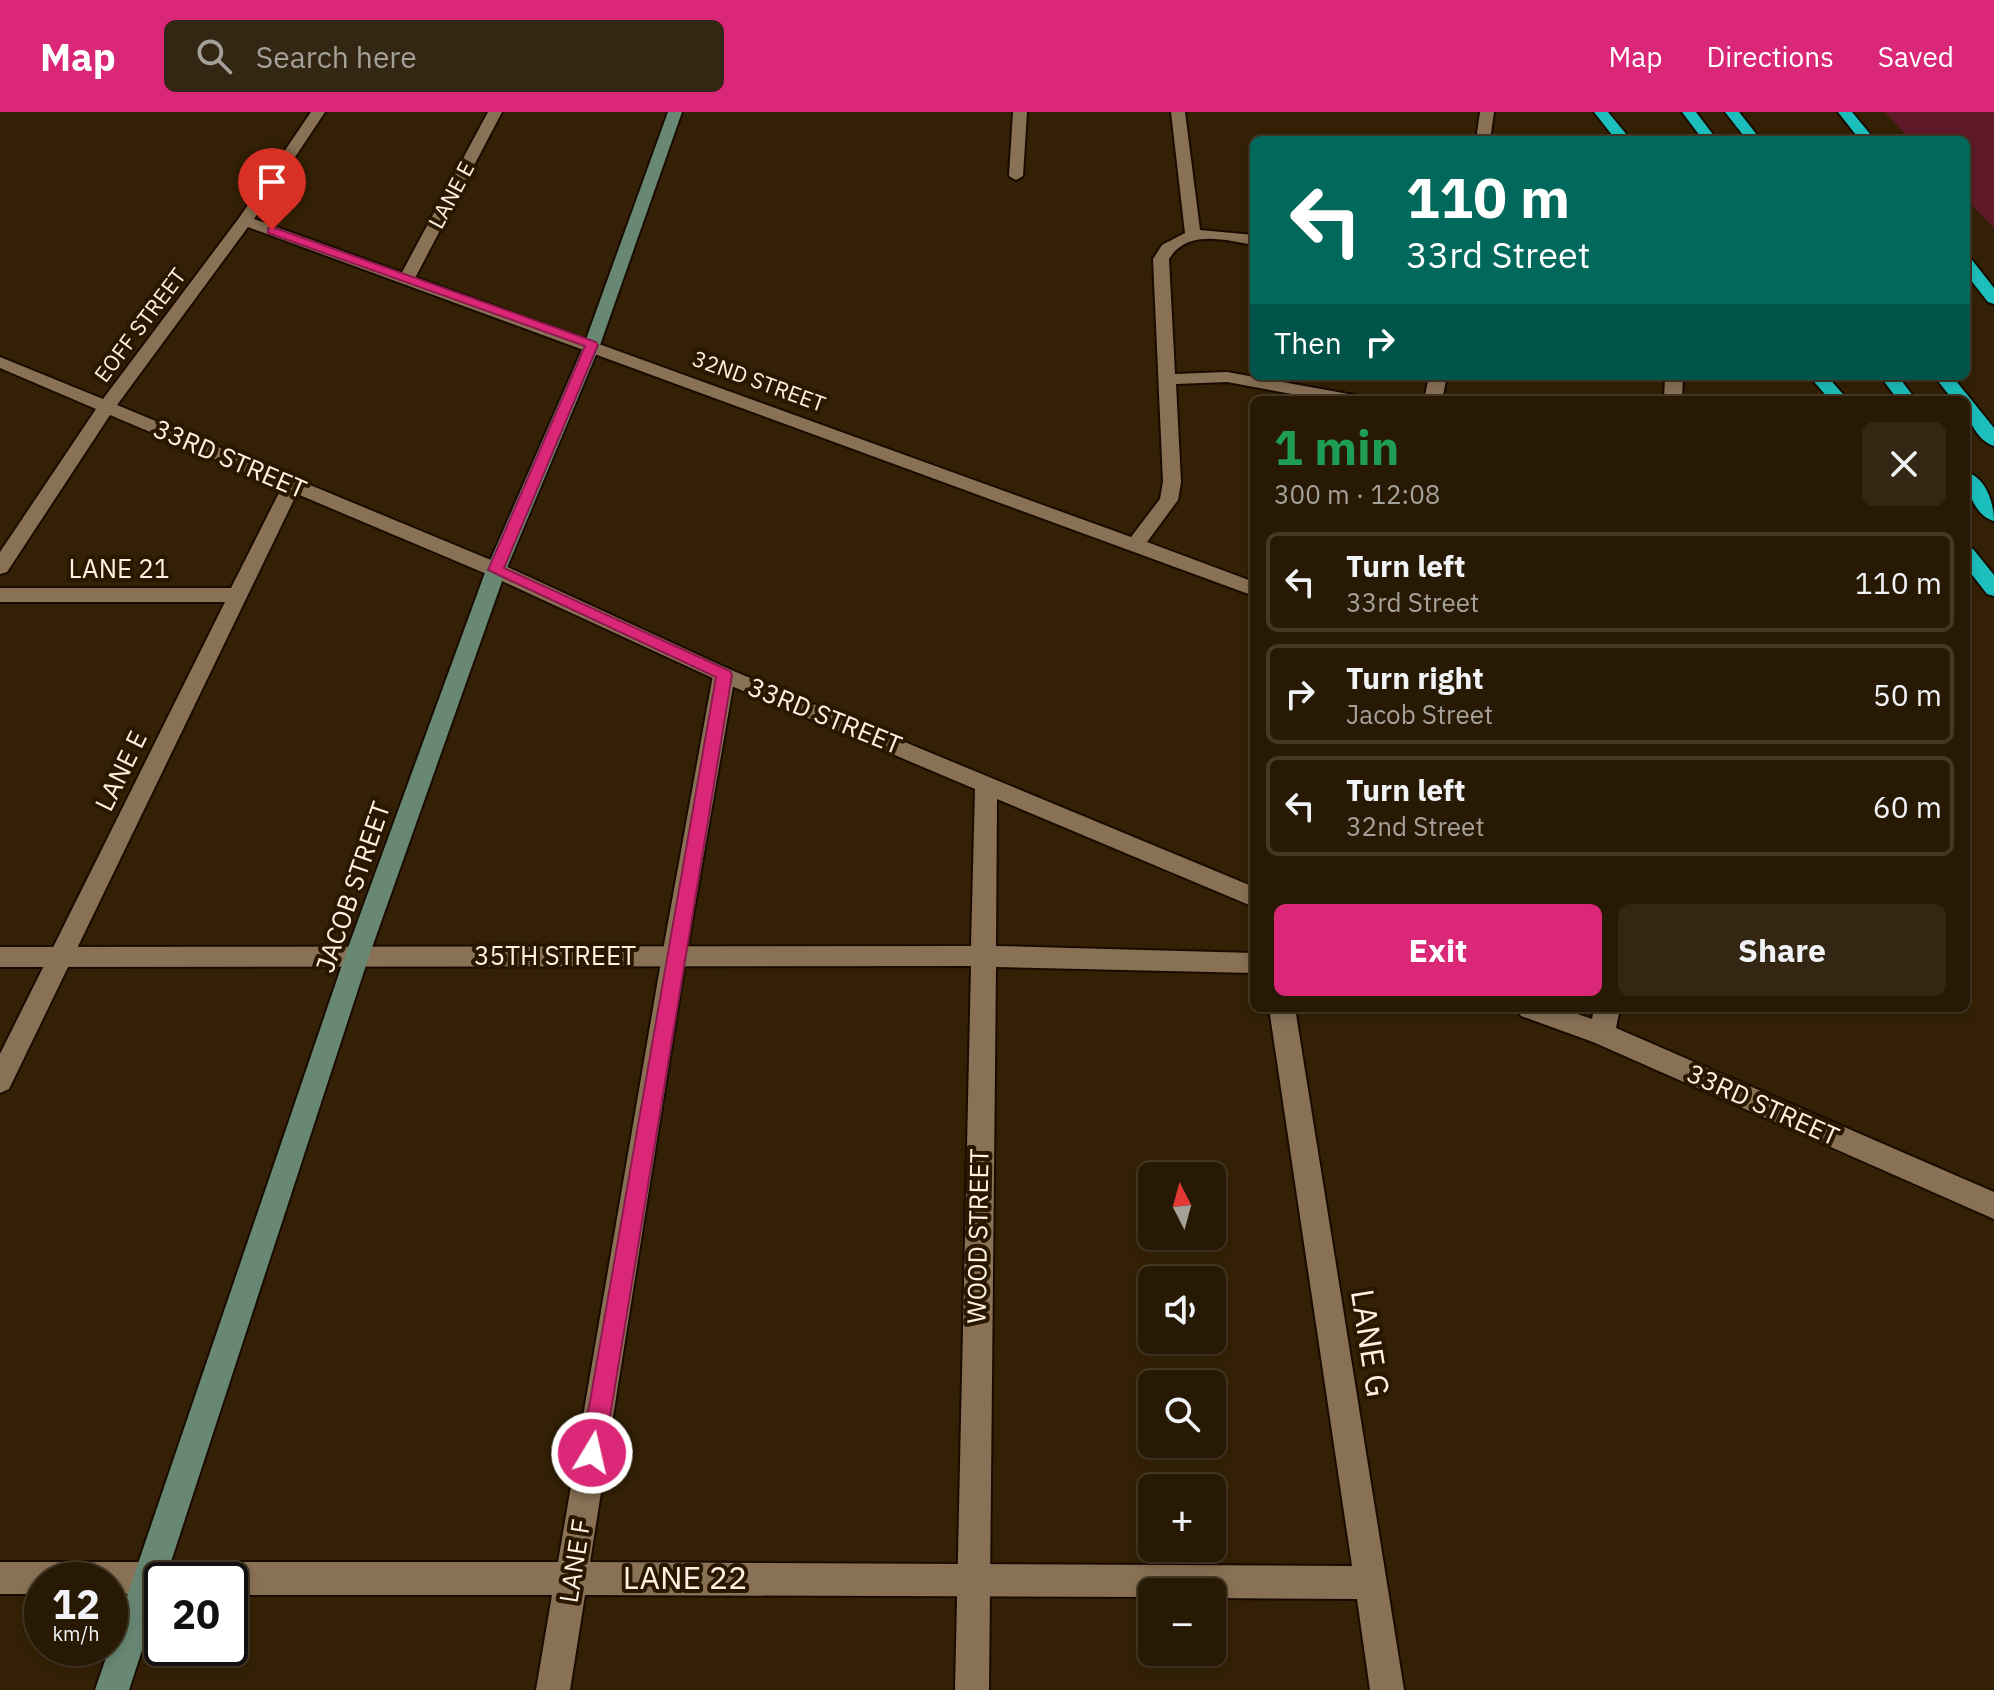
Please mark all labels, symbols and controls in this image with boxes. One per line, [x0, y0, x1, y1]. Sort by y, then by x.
search box [164, 20, 724, 92]
text: Map [40, 32, 116, 81]
icon: search [192, 34, 236, 78]
text: Search here [256, 37, 417, 76]
text: Map [1608, 38, 1662, 75]
text: Directions [1706, 38, 1834, 75]
text: Saved [1878, 38, 1954, 75]
pin [238, 148, 306, 230]
street label: LANE E [421, 156, 480, 233]
icon: arrive [250, 160, 294, 204]
text: 110 m [1406, 161, 1570, 233]
icon: left [1274, 168, 1378, 272]
text: 33rd Street [1406, 231, 1590, 278]
street label: EOFF STREET [87, 262, 192, 388]
icon: right [1358, 320, 1402, 364]
text: Then [1274, 323, 1342, 362]
street label: 32ND STREET [689, 343, 830, 418]
street label: 33RD STREET [149, 411, 312, 506]
text: 1 min [1274, 416, 1399, 478]
button: close [1862, 422, 1946, 506]
text: 300 m · 12:08 [1274, 477, 1440, 511]
text: Turn left [1346, 546, 1465, 585]
street label: LANE 21 [68, 551, 170, 585]
icon: left [1278, 560, 1322, 604]
text: 110 m [1855, 563, 1942, 602]
text: 33rd Street [1346, 585, 1479, 619]
text: Turn right [1346, 658, 1484, 697]
street label: 33RD STREET [743, 669, 907, 761]
icon: right [1278, 672, 1322, 716]
text: 50 m [1873, 675, 1942, 714]
text: Jacob Street [1346, 697, 1493, 731]
street label: LANE E [86, 725, 154, 816]
text: Turn left [1346, 770, 1465, 809]
icon: left [1278, 784, 1322, 828]
text: 60 m [1873, 787, 1942, 826]
street label: JACOB STREET [307, 797, 397, 976]
text: 32nd Street [1346, 809, 1485, 843]
button: Exit [1274, 904, 1602, 996]
button: Share [1618, 904, 1946, 996]
street label: 35TH STREET [474, 938, 636, 972]
street label: 33RD STREET [1682, 1055, 1845, 1153]
street label: WOOD STREET [958, 1148, 996, 1324]
north arrow [1138, 1162, 1226, 1250]
map controls [1138, 1162, 1226, 1666]
button: sound [1138, 1266, 1226, 1354]
street label: LANE G [1342, 1286, 1400, 1400]
button: search [1138, 1370, 1226, 1458]
position arrow [550, 1411, 634, 1495]
button: + [1138, 1474, 1226, 1562]
street label: LANE F [551, 1517, 597, 1605]
street label: LANE 22 [623, 1556, 747, 1598]
speed limit sign: 20 [144, 1562, 248, 1666]
text: 12 [52, 1578, 100, 1630]
button: − [1138, 1578, 1226, 1666]
text: km/h [52, 1620, 100, 1647]

